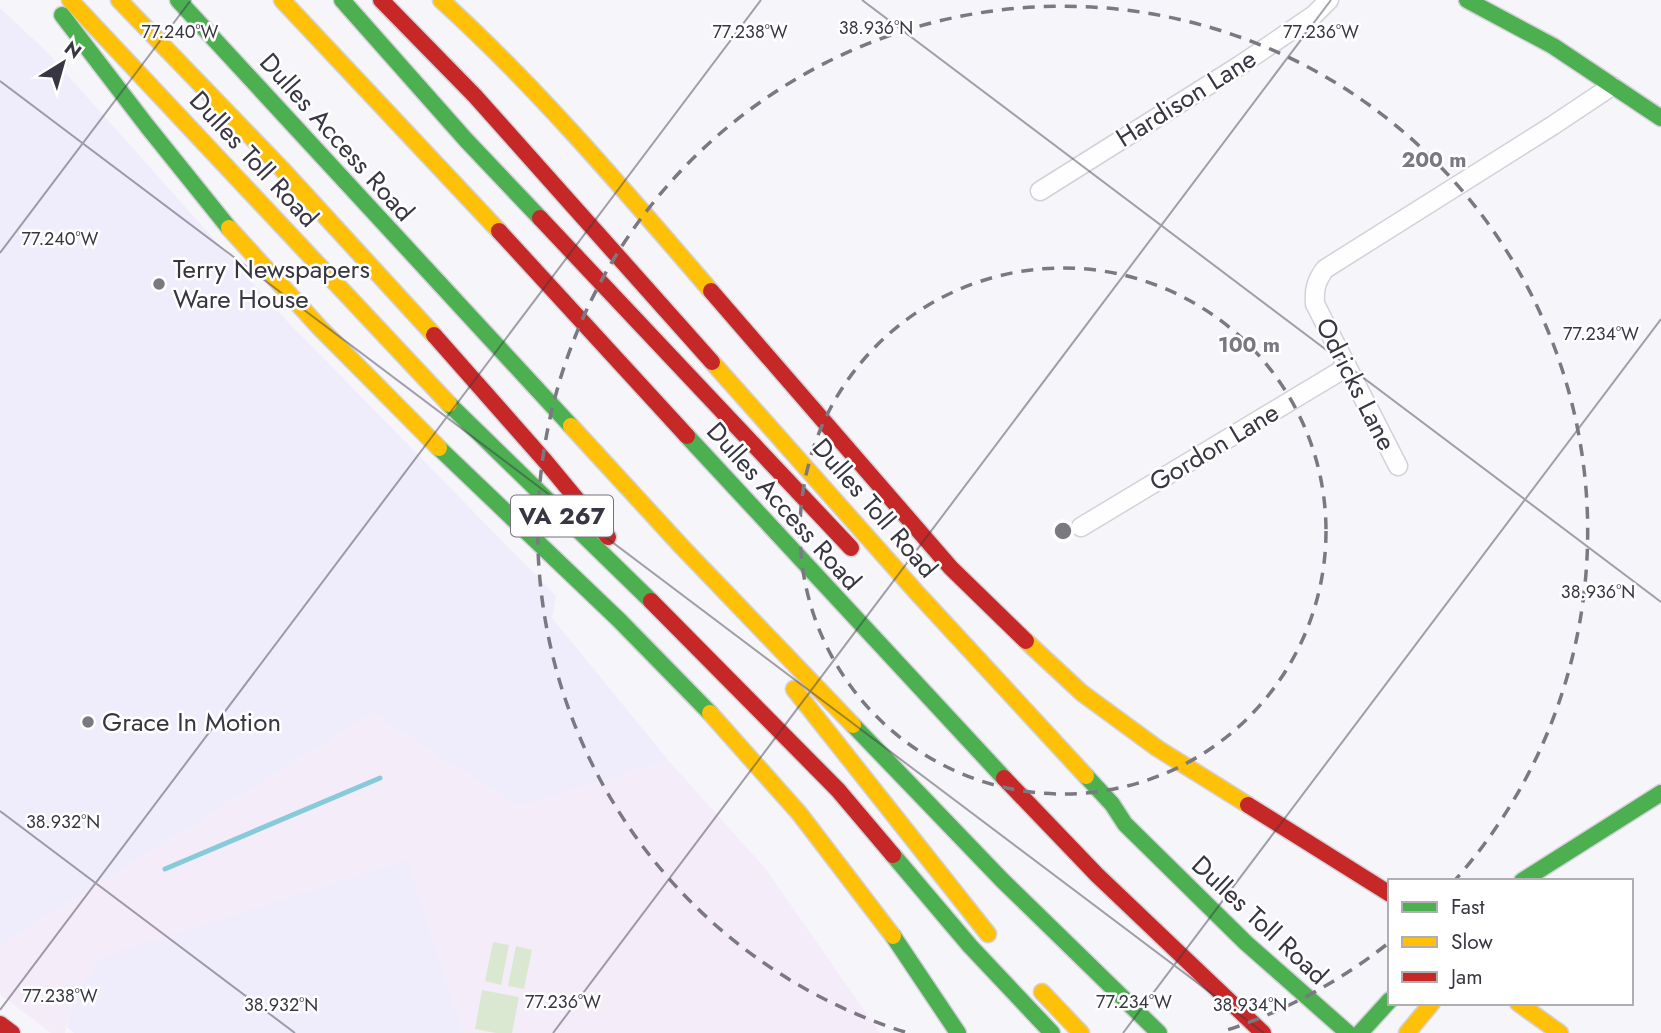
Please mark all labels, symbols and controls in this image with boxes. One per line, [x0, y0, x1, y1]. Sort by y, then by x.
text: 38.936°N [839, 15, 913, 41]
text: 77.240°W [142, 19, 219, 45]
text: 77.238°W [712, 19, 788, 45]
text: 77.236°W [1283, 19, 1359, 45]
north arrow [28, 28, 98, 98]
text: N [59, 34, 87, 65]
street label: Hardison Lane [1109, 40, 1263, 156]
street label: Dulles Access Road [251, 44, 423, 230]
street label: Dulles Toll Road [181, 82, 327, 236]
text: 200 m [1401, 145, 1467, 175]
text: 77.240°W [22, 226, 99, 252]
place label: Terry Newspapers Ware House [173, 250, 370, 318]
marker: Terry Newspapers Ware House [151, 276, 167, 292]
street label: Odricks Lane [1306, 311, 1406, 457]
text: 77.234°W [1563, 321, 1639, 347]
text: 100 m [1218, 330, 1280, 360]
street label: Gordon Lane [1142, 393, 1286, 501]
street label: Dulles Access Road [698, 413, 870, 599]
street label: Dulles Toll Road [803, 430, 947, 586]
road number: VA 267 [511, 495, 613, 536]
centre of rings [1051, 519, 1075, 543]
text: 38.936°N [1561, 579, 1635, 605]
place label: Grace In Motion [102, 703, 281, 741]
marker: Grace In Motion [80, 714, 96, 730]
text: 38.932°N [26, 809, 100, 835]
street label: Dulles Toll Road [1183, 847, 1337, 993]
legend [1388, 879, 1633, 1005]
text: Fast [1451, 892, 1484, 922]
text: Slow [1451, 927, 1493, 957]
text: Jam [1448, 962, 1483, 992]
text: 77.238°W [22, 983, 98, 1009]
text: 77.236°W [525, 989, 601, 1015]
text: 77.234°W [1096, 989, 1172, 1015]
text: 38.932°N [244, 992, 318, 1018]
text: 38.934°N [1213, 992, 1287, 1018]

